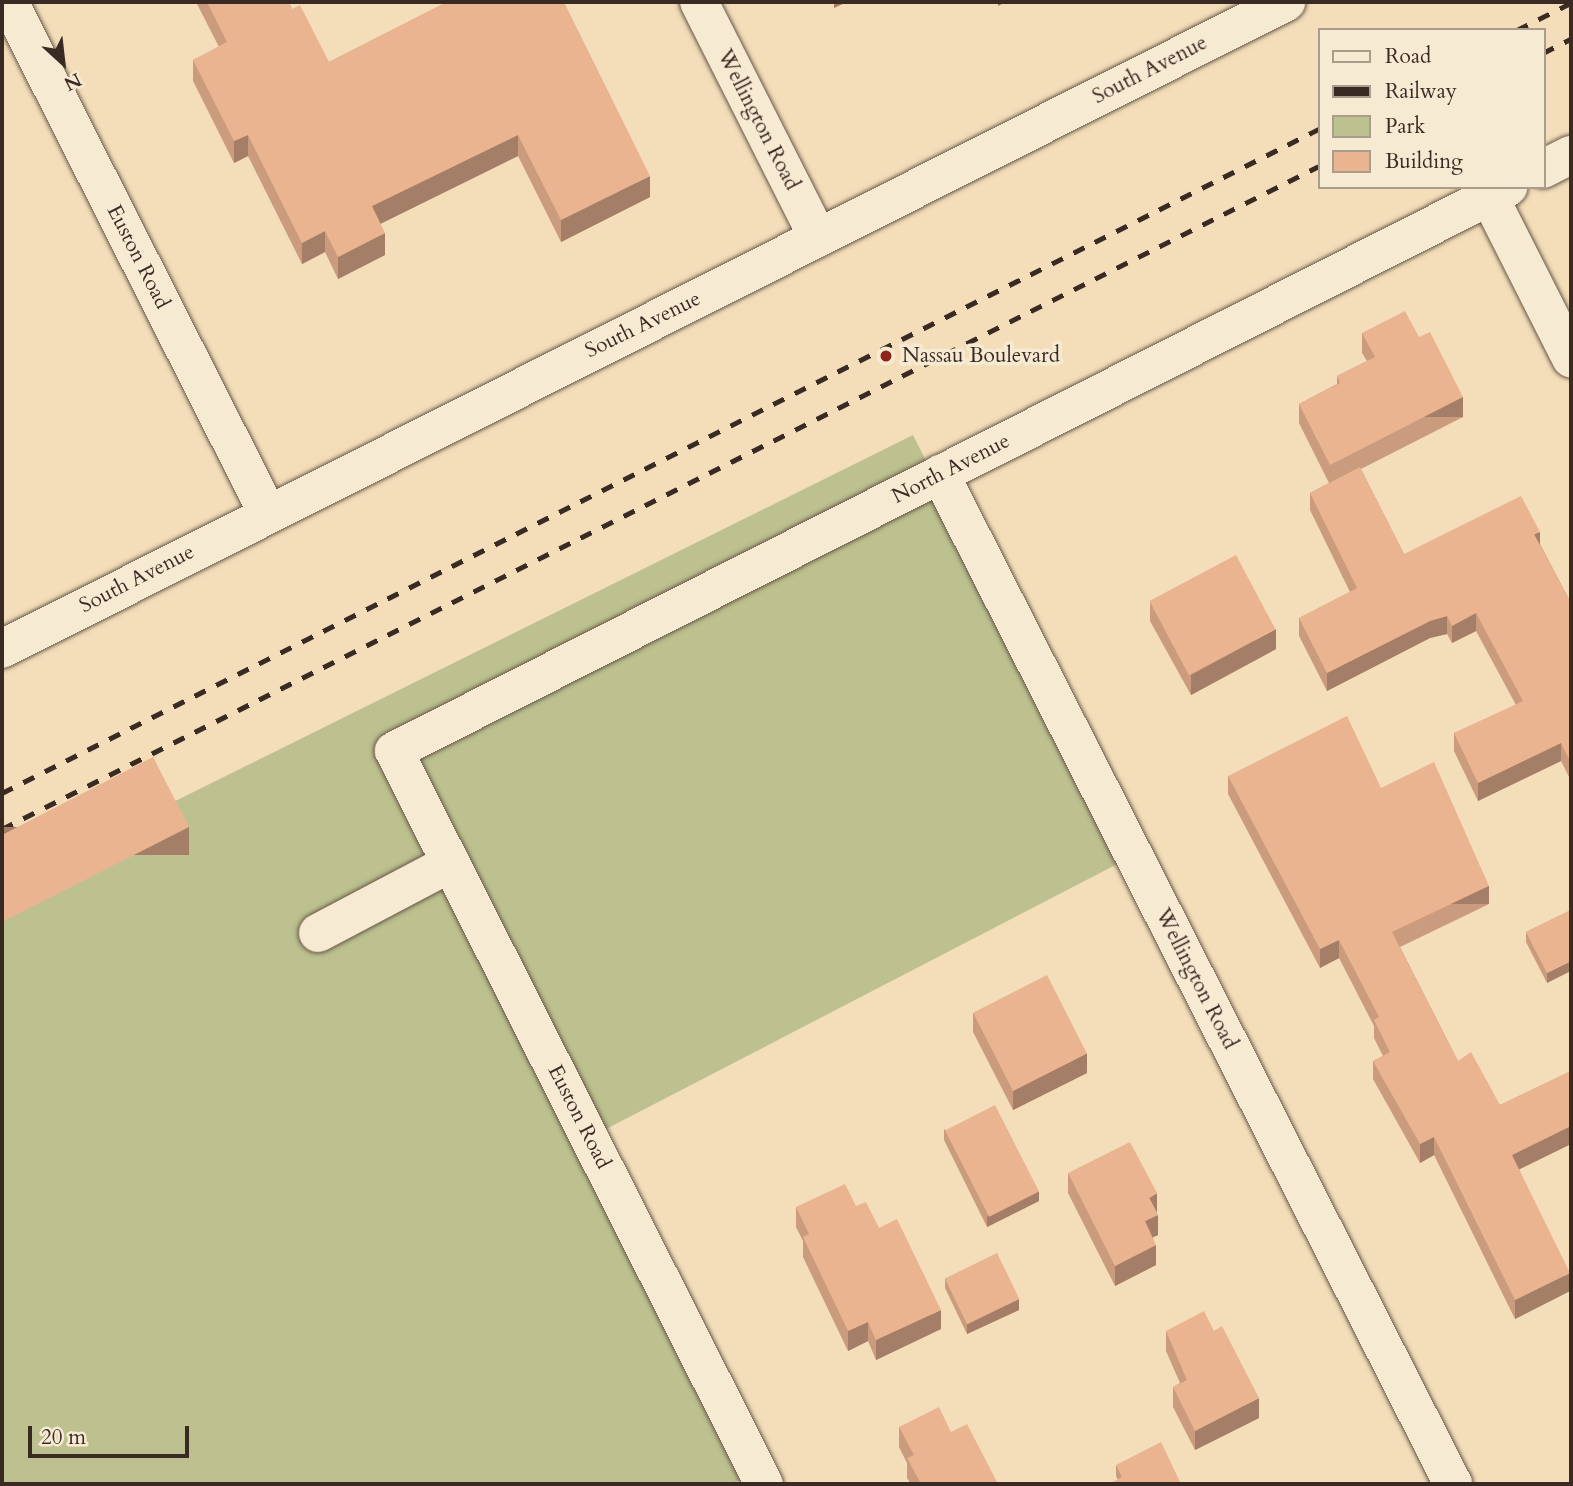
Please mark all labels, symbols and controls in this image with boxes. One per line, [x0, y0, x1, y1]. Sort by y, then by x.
north arrow [28, 28, 98, 98]
legend [1318, 28, 1545, 189]
street label: South Avenue [1088, 30, 1212, 110]
text: Road [1385, 42, 1431, 71]
street label: Wellington Road [712, 45, 804, 195]
text: N [59, 66, 86, 97]
text: Railway [1385, 77, 1457, 106]
text: Park [1385, 112, 1425, 141]
text: Building [1385, 147, 1463, 176]
street label: Euston Road [101, 201, 175, 313]
street label: South Avenue [581, 286, 705, 364]
place label: Nassau Boulevard [902, 343, 1060, 369]
marker: Nassau Boulevard [876, 346, 896, 366]
street label: North Avenue [888, 429, 1014, 509]
street label: South Avenue [75, 539, 199, 619]
street label: Wellington Road [1150, 904, 1242, 1054]
street label: Euston Road [542, 1061, 616, 1173]
scale bar [32, 1412, 192, 1456]
text: 20 m [41, 1423, 86, 1452]

